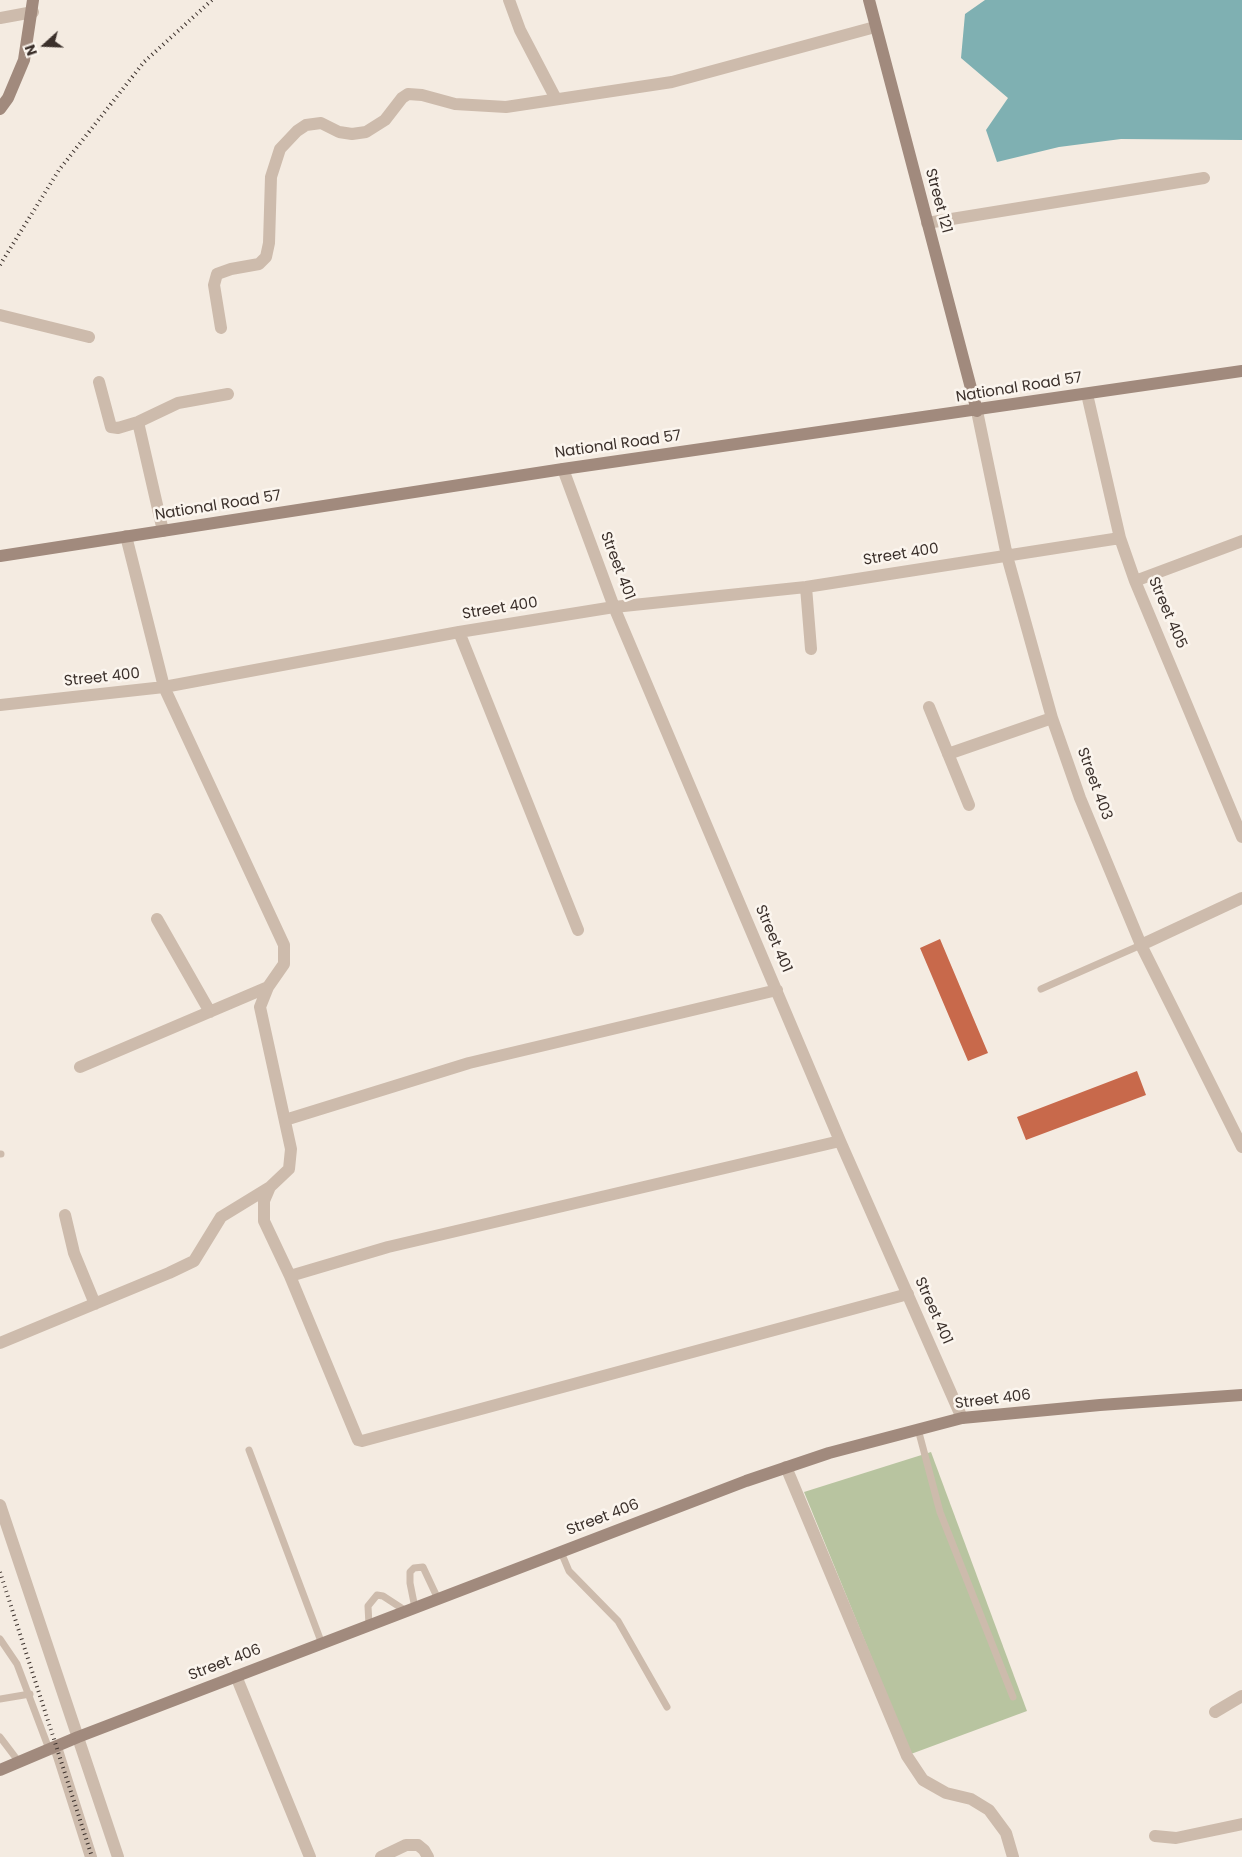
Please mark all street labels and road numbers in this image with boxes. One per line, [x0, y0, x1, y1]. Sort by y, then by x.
street label: Street 121 [921, 167, 955, 235]
street label: National Road 57 [955, 369, 1083, 407]
street label: National Road 57 [554, 427, 682, 463]
street label: National Road 57 [154, 487, 282, 525]
street label: Street 401 [596, 529, 638, 603]
street label: Street 400 [862, 540, 940, 570]
street label: Street 405 [1144, 574, 1190, 652]
street label: Street 400 [461, 594, 539, 624]
street label: Street 400 [63, 665, 141, 691]
street label: Street 403 [1073, 745, 1115, 823]
street label: Street 401 [751, 903, 795, 975]
street label: Street 401 [910, 1275, 956, 1347]
street label: Street 406 [954, 1386, 1032, 1414]
street label: Street 406 [564, 1496, 642, 1540]
street label: Street 406 [186, 1641, 264, 1685]

